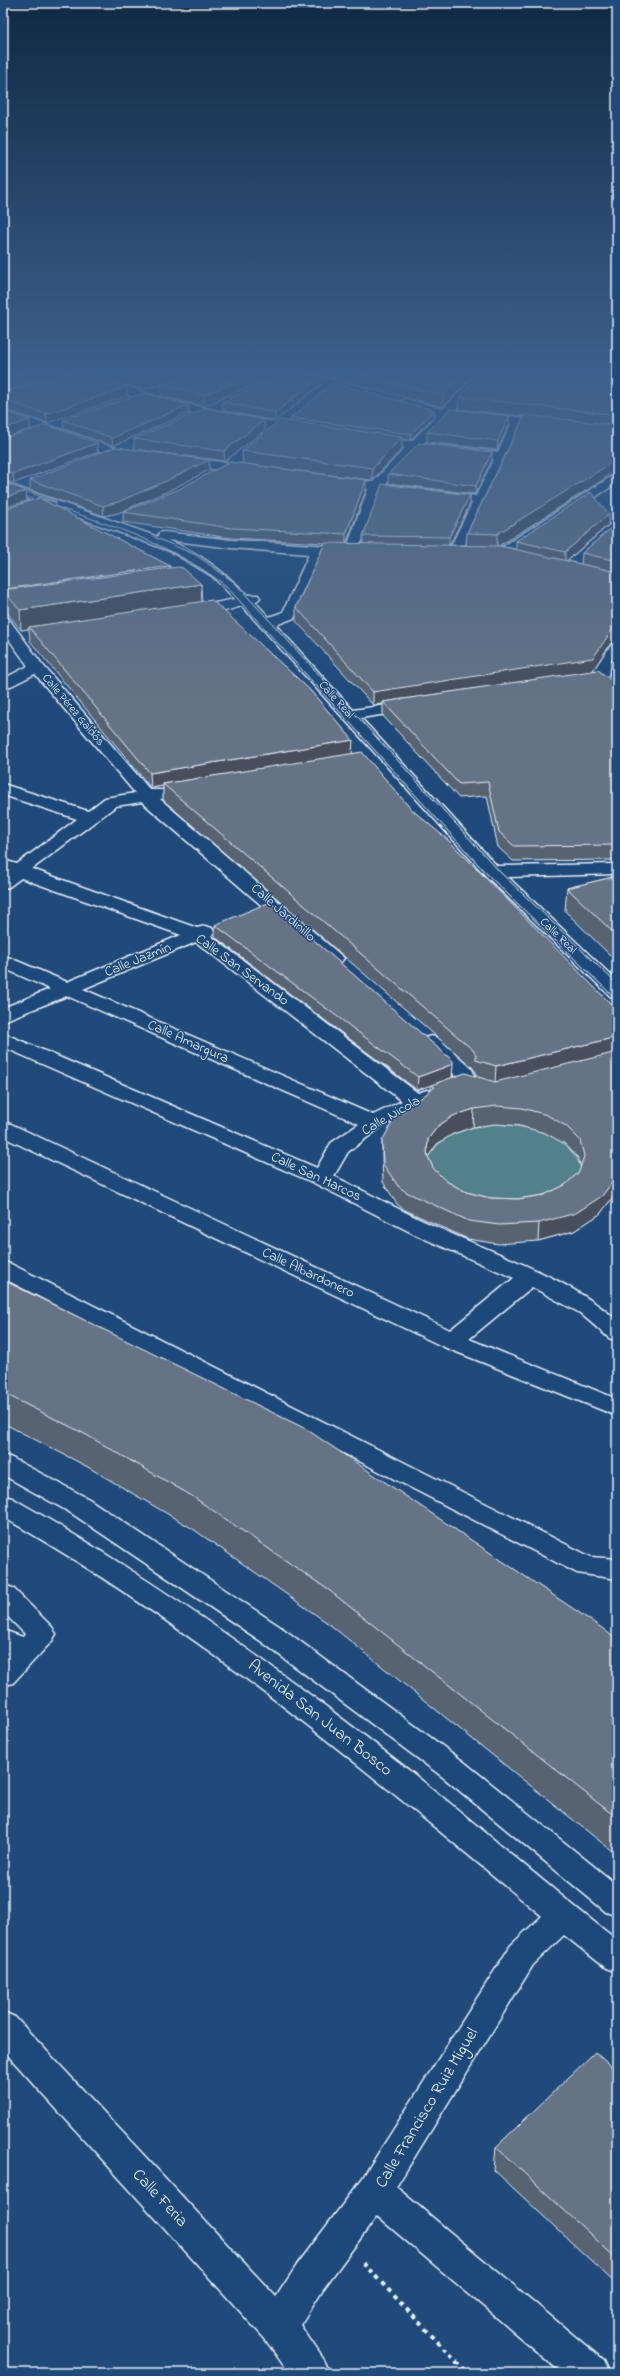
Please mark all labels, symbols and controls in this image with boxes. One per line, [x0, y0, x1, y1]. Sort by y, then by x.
street label: Calle Pérez Galdós [37, 670, 109, 750]
street label: Calle Real [314, 677, 358, 723]
street label: Calle Jardinillo [246, 879, 320, 947]
street label: Calle Real [535, 914, 581, 958]
street label: Calle San Servando [191, 929, 293, 1011]
street label: Calle Jazmín [101, 937, 175, 983]
street label: Calle Amargura [143, 1015, 232, 1070]
street label: Calle Nicola [358, 1091, 424, 1141]
street label: Calle San Marcos [267, 1147, 365, 1207]
street label: Calle Albardonero [258, 1242, 358, 1304]
street label: Avenida San Juan Bosco [242, 1654, 398, 1783]
street label: Calle Francisco Ruiz Miguel [369, 2023, 487, 2194]
street label: Calle Feria [126, 2163, 194, 2233]

